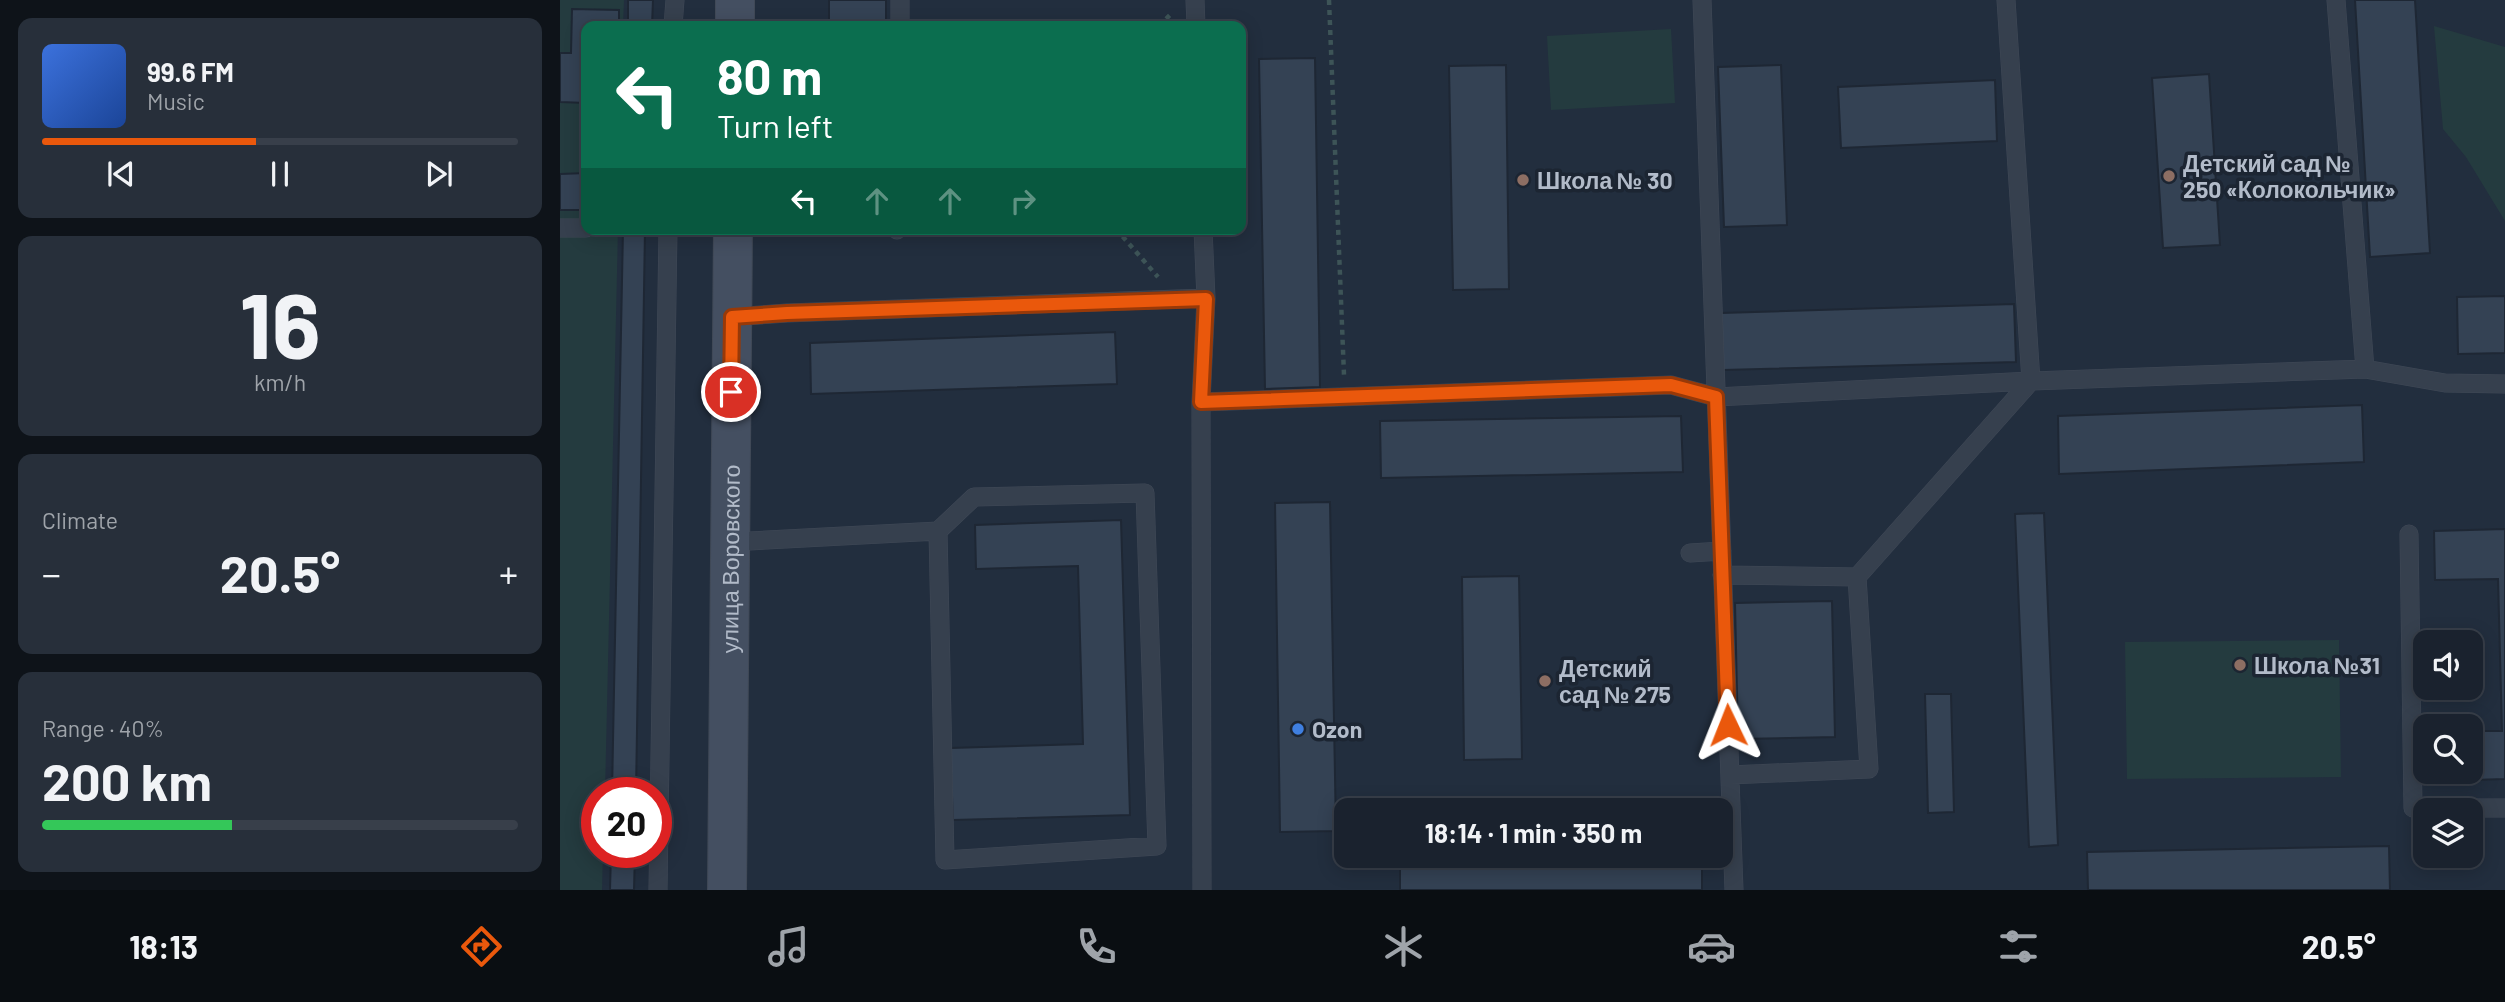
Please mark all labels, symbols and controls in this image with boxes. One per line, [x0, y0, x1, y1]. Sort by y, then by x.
text: 80 m [717, 46, 822, 105]
icon: left [602, 49, 693, 140]
text: 99.6 FM [147, 56, 234, 87]
text: Music [147, 87, 205, 115]
text: Turn left [717, 106, 834, 144]
place label: Детский сад № 250 «Колокольчик» [2183, 149, 2396, 203]
icon: previous [102, 155, 140, 193]
icon: pause [261, 155, 299, 193]
icon: next [420, 155, 458, 193]
place label: Школа № 30 [1537, 166, 1673, 194]
marker: Детский сад № 250 «Колокольчик» [2161, 168, 2177, 184]
marker: Школа № 30 [1515, 172, 1531, 188]
icon: left [785, 182, 823, 220]
icon: ahead [858, 182, 896, 220]
icon: ahead [931, 182, 969, 220]
icon: right [1004, 182, 1042, 220]
text: 16 [239, 268, 321, 377]
pin [701, 362, 761, 422]
text: km/h [254, 368, 306, 396]
icon: arrive [712, 373, 750, 411]
street label: улица Воровского [715, 464, 745, 654]
text: Climate [42, 506, 118, 534]
text: 20.5° [220, 541, 340, 603]
text: − [42, 550, 61, 596]
text: + [499, 550, 518, 596]
map controls [2413, 630, 2483, 868]
button: sound [2413, 630, 2483, 700]
place label: Школа №31 [2254, 651, 2380, 679]
place label: Детский сад № 275 [1559, 654, 1671, 708]
marker: Школа №31 [2232, 657, 2248, 673]
marker: Детский сад № 275 [1537, 673, 1553, 689]
position arrow [1691, 688, 1765, 762]
text: Range · 40% [42, 714, 164, 742]
button: search [2413, 714, 2483, 784]
place label: Ozon [1312, 715, 1362, 743]
marker: Ozon [1290, 721, 1306, 737]
text: 200 km [42, 749, 212, 811]
speed limit sign: 20 [581, 777, 672, 868]
button: layers [2413, 798, 2483, 868]
text: 18:14 · 1 min · 350 m [1425, 817, 1642, 848]
icon: directions [457, 922, 506, 971]
icon: music [764, 922, 813, 971]
icon: phone [1072, 922, 1121, 971]
icon: climate [1379, 922, 1428, 971]
icon: car [1687, 922, 1736, 971]
icon: filters [1994, 922, 2043, 971]
text: 18:13 [129, 927, 198, 965]
text: 20.5° [2302, 927, 2376, 965]

